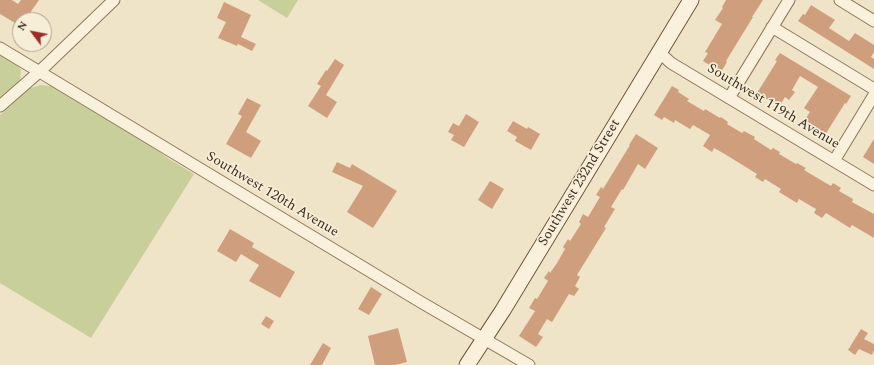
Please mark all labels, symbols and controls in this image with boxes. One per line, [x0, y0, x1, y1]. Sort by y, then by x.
north arrow [12, 12, 52, 52]
text: N [13, 18, 32, 34]
street label: Southwest 119th Avenue [704, 61, 842, 153]
street label: Southwest 232nd Street [535, 117, 625, 249]
street label: Southwest 120th Avenue [203, 149, 341, 241]

